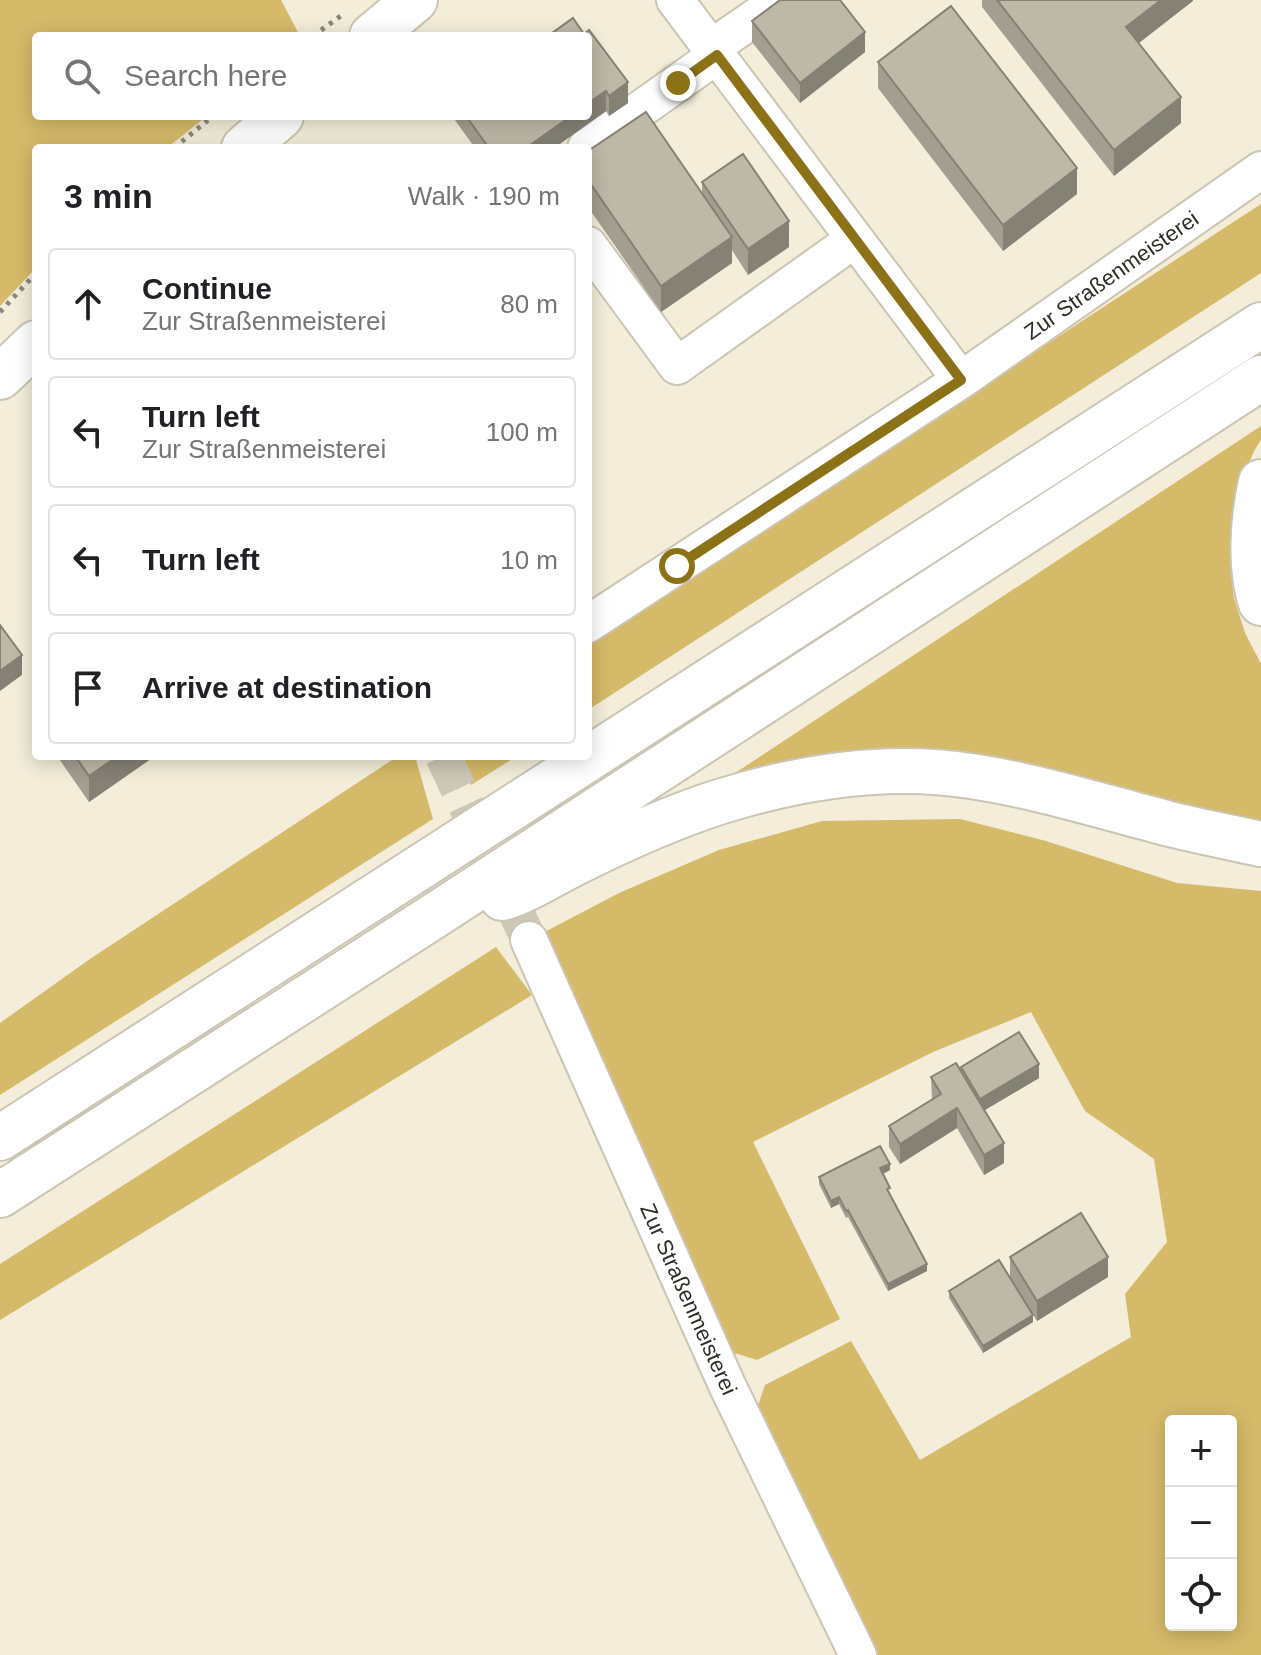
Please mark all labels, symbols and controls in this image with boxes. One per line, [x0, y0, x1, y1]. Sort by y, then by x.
search box [32, 32, 592, 120]
icon: search [60, 54, 104, 98]
text: Search here [124, 59, 287, 92]
route end [660, 65, 696, 101]
text: 3 min [64, 177, 153, 215]
text: Walk · 190 m [408, 181, 560, 211]
street label: Zur Straßenmeisterei [1019, 206, 1203, 345]
text: Continue [142, 272, 272, 305]
icon: ahead [66, 282, 110, 326]
text: 80 m [500, 289, 558, 319]
text: Zur Straßenmeisterei [142, 306, 386, 336]
text: Turn left [142, 400, 260, 433]
icon: left [66, 410, 110, 454]
text: 100 m [486, 417, 558, 447]
text: Zur Straßenmeisterei [142, 434, 386, 464]
icon: left [66, 538, 110, 582]
text: Turn left [142, 543, 260, 576]
text: 10 m [500, 545, 558, 575]
route start [659, 548, 695, 584]
icon: arrive [66, 666, 110, 710]
text: Arrive at destination [142, 671, 432, 704]
street label: Zur Straßenmeisterei [635, 1200, 742, 1399]
map controls [1165, 1415, 1237, 1631]
button: + [1165, 1415, 1237, 1487]
button: − [1165, 1487, 1237, 1559]
button: locate [1165, 1559, 1237, 1631]

